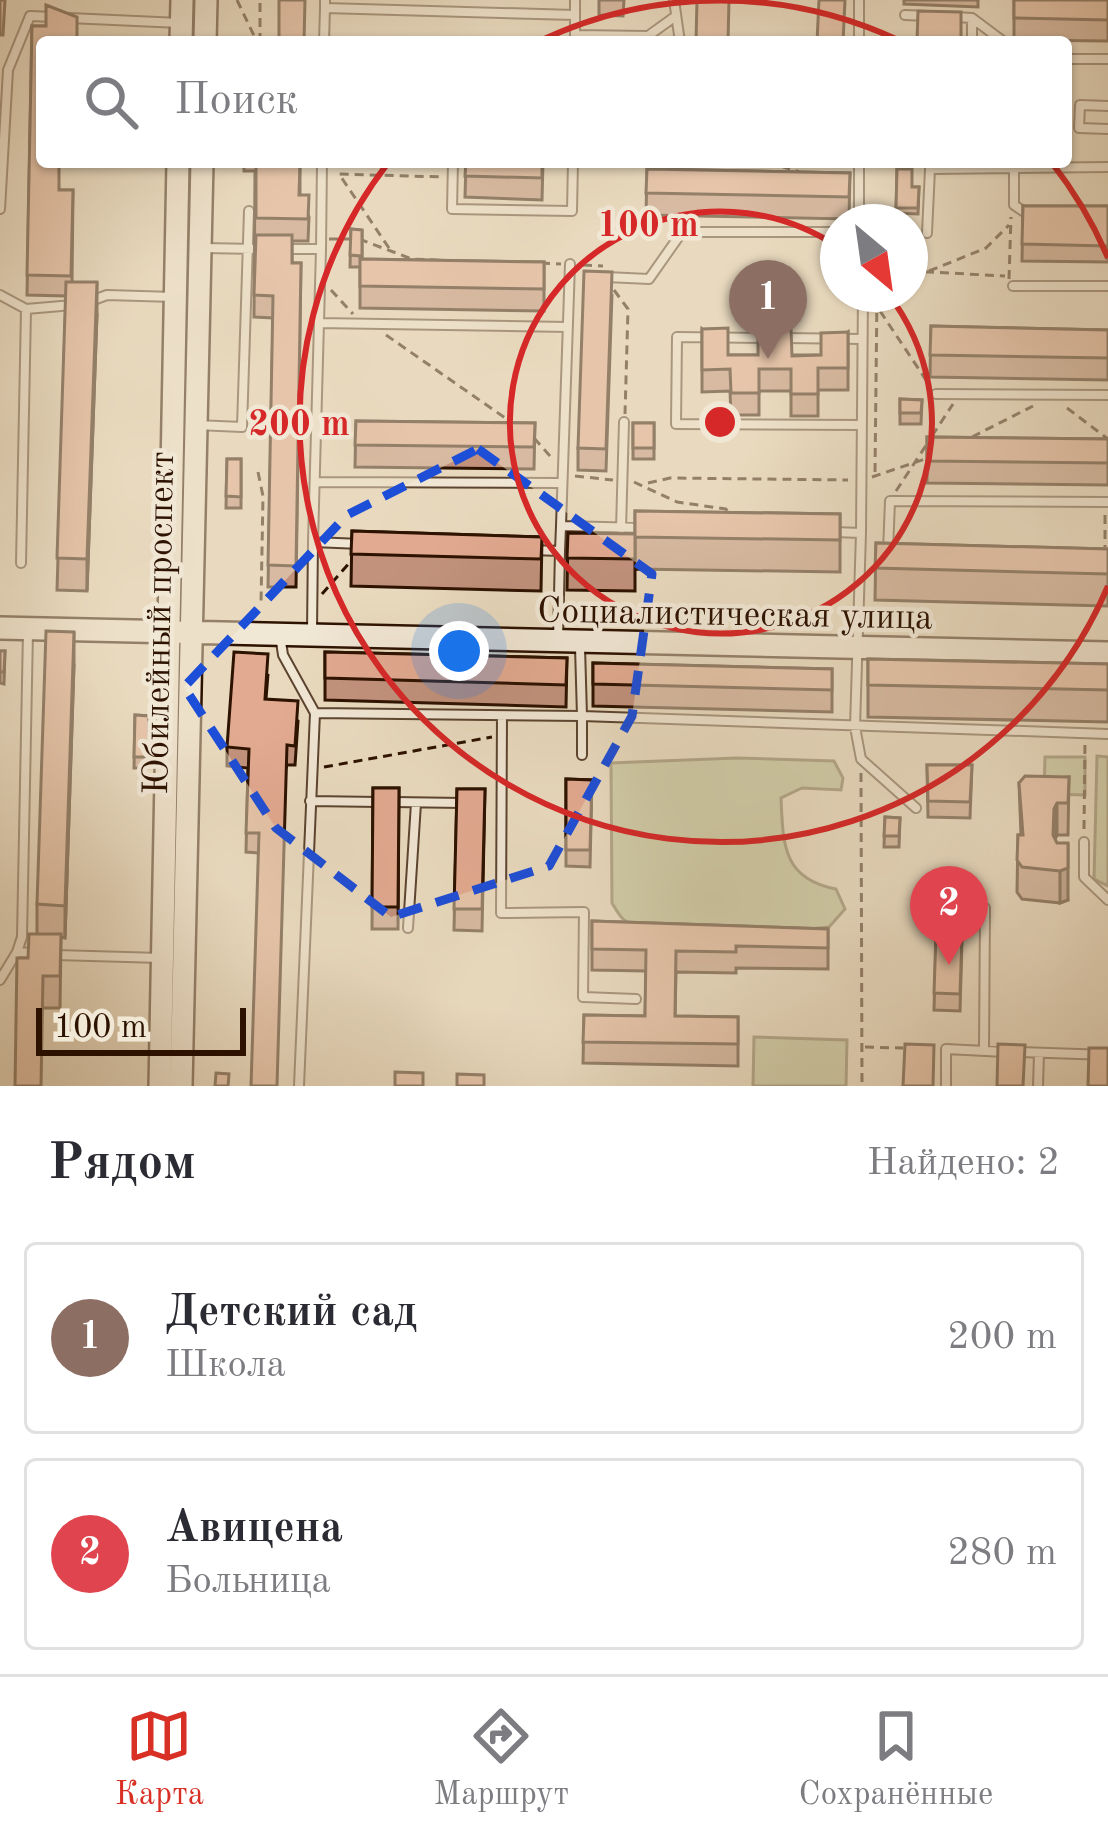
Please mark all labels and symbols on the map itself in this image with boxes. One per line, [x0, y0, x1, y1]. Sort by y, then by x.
north arrow [820, 204, 928, 312]
text: 100 m [597, 209, 699, 245]
pin: 1 [729, 260, 807, 359]
centre of rings [699, 401, 741, 443]
text: 200 m [248, 408, 350, 444]
street label: Юбилейный проспект [140, 451, 182, 795]
street label: Социалистическая улица [537, 595, 933, 637]
your location [429, 621, 489, 681]
pin: 2 [910, 866, 988, 965]
scale bar [36, 1002, 246, 1055]

